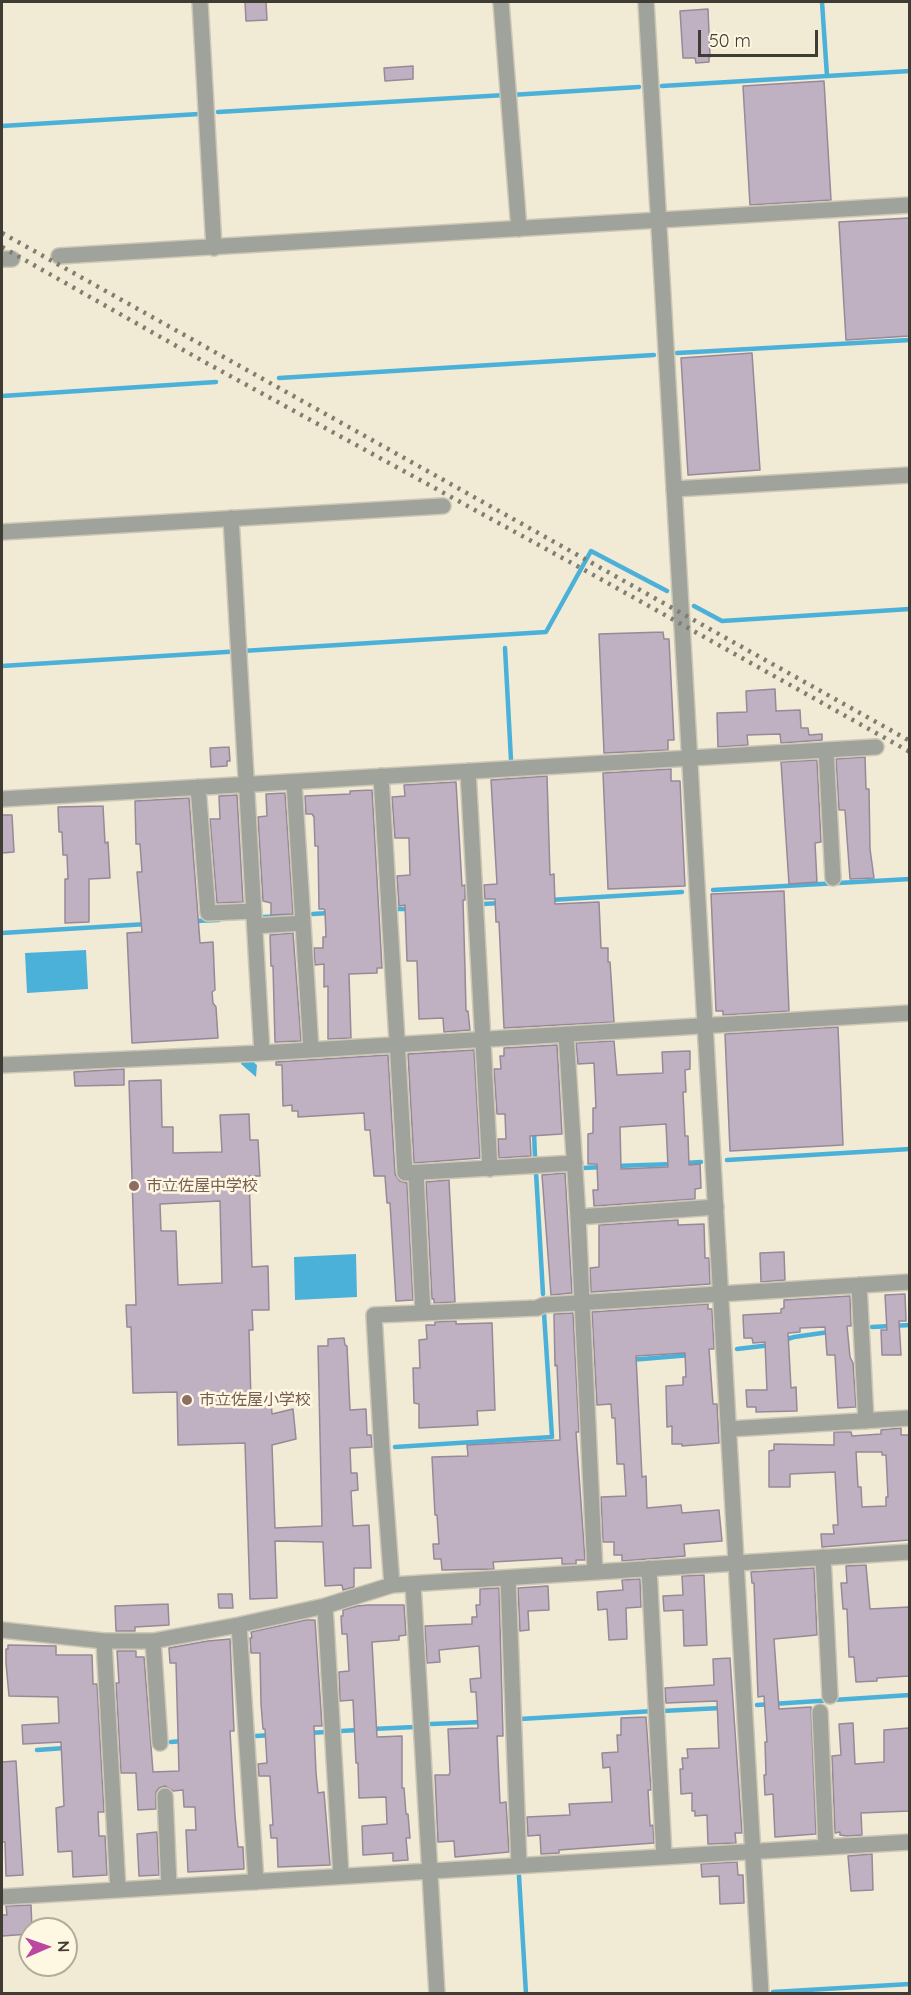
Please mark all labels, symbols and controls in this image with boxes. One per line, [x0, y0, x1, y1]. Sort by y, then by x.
scale bar [701, 18, 821, 56]
text: 50 m [709, 29, 751, 52]
place label: 市立佐屋中学校 [146, 1176, 258, 1196]
marker: 市立佐屋中学校 [127, 1179, 141, 1193]
place label: 市立佐屋小学校 [199, 1390, 311, 1410]
marker: 市立佐屋小学校 [180, 1393, 194, 1407]
north arrow [18, 1917, 78, 1977]
text: N [54, 1940, 74, 1953]

